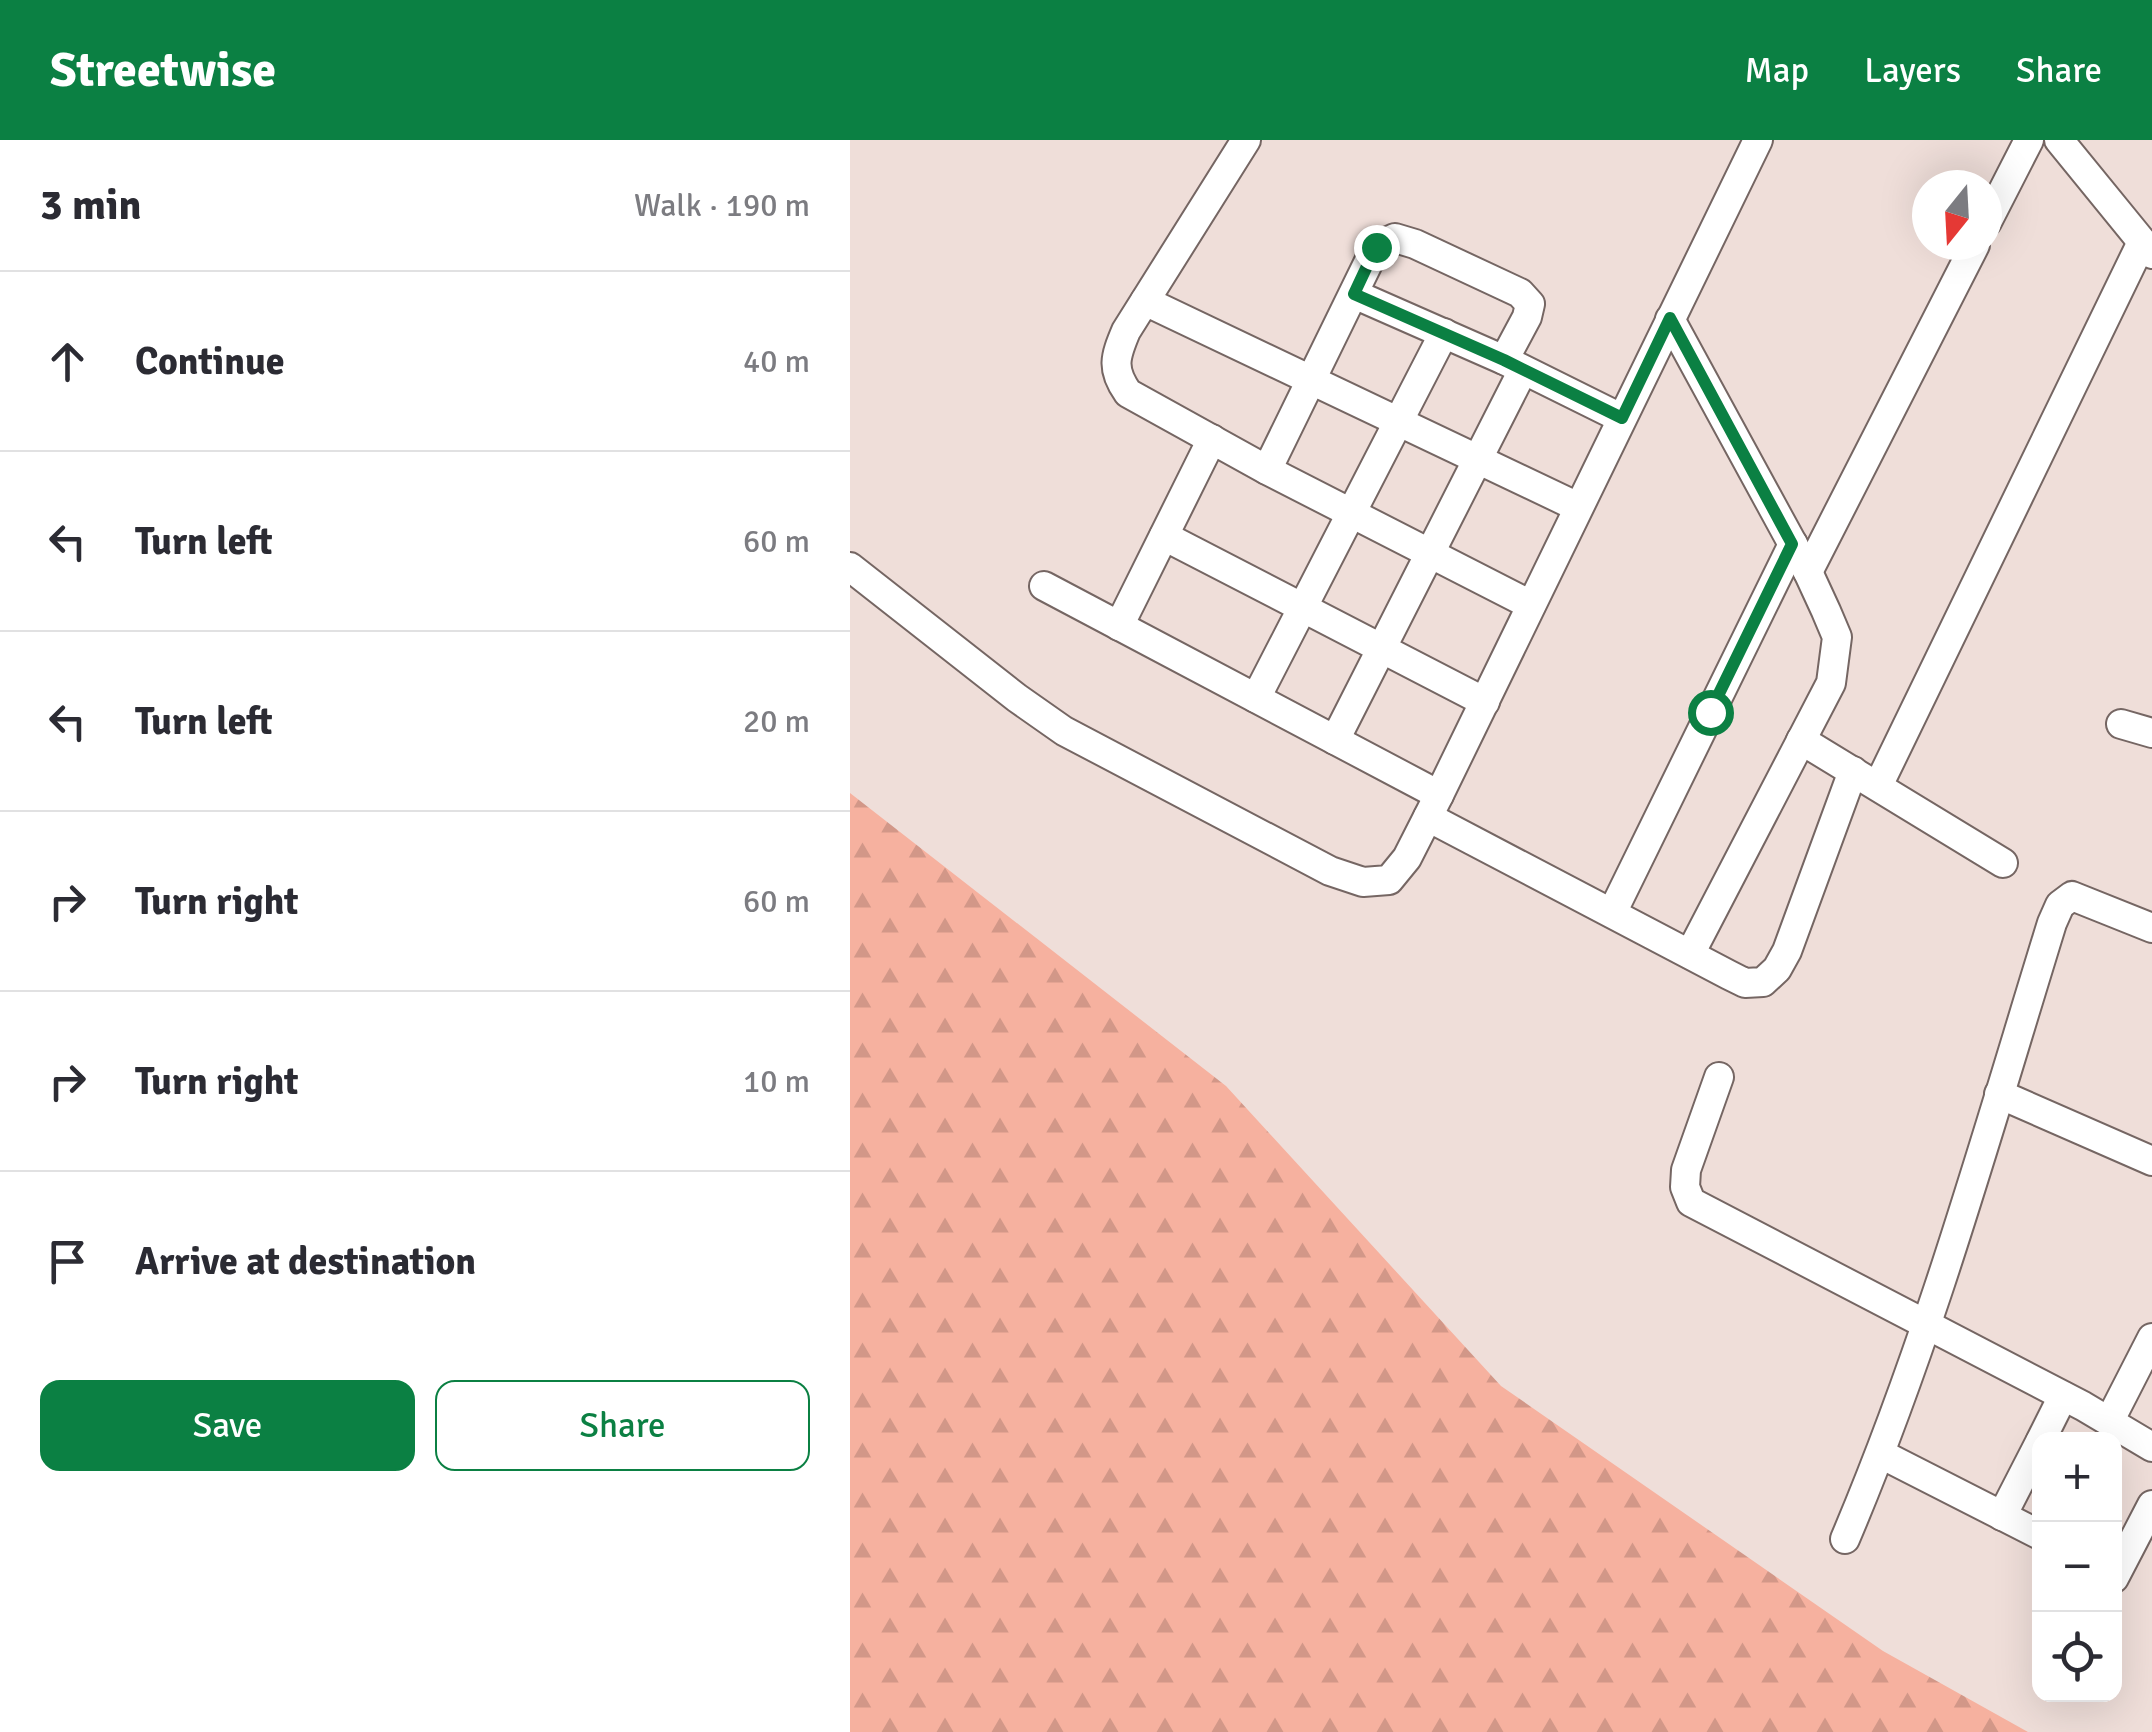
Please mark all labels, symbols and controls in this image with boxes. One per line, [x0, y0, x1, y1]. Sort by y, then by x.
text: Streetwise [50, 41, 276, 100]
text: Map [1745, 49, 1809, 92]
text: Layers [1864, 49, 1961, 92]
text: Share [2016, 49, 2102, 92]
north arrow [1912, 170, 2002, 260]
text: 3 min [40, 180, 141, 231]
text: Walk · 190 m [634, 186, 810, 225]
route end [1354, 225, 1400, 271]
icon: ahead [40, 334, 95, 389]
text: Continue [135, 338, 285, 385]
text: 40 m [743, 342, 810, 381]
icon: left [40, 514, 95, 569]
text: Turn left [135, 518, 273, 565]
text: 60 m [743, 522, 810, 561]
route start [1688, 690, 1734, 736]
icon: left [40, 694, 95, 749]
text: Turn left [135, 698, 273, 745]
text: 20 m [743, 702, 810, 741]
icon: right [40, 874, 95, 929]
text: Turn right [135, 878, 299, 925]
text: 60 m [743, 882, 810, 921]
icon: right [40, 1054, 95, 1109]
text: Turn right [135, 1058, 299, 1105]
text: 10 m [743, 1062, 810, 1101]
icon: arrive [40, 1234, 95, 1289]
text: Arrive at destination [135, 1238, 476, 1285]
button: Save [40, 1380, 415, 1471]
button: Share [435, 1380, 810, 1471]
map controls [2032, 1432, 2122, 1702]
button: + [2032, 1432, 2122, 1522]
button: − [2032, 1522, 2122, 1612]
button: locate [2032, 1612, 2122, 1702]

